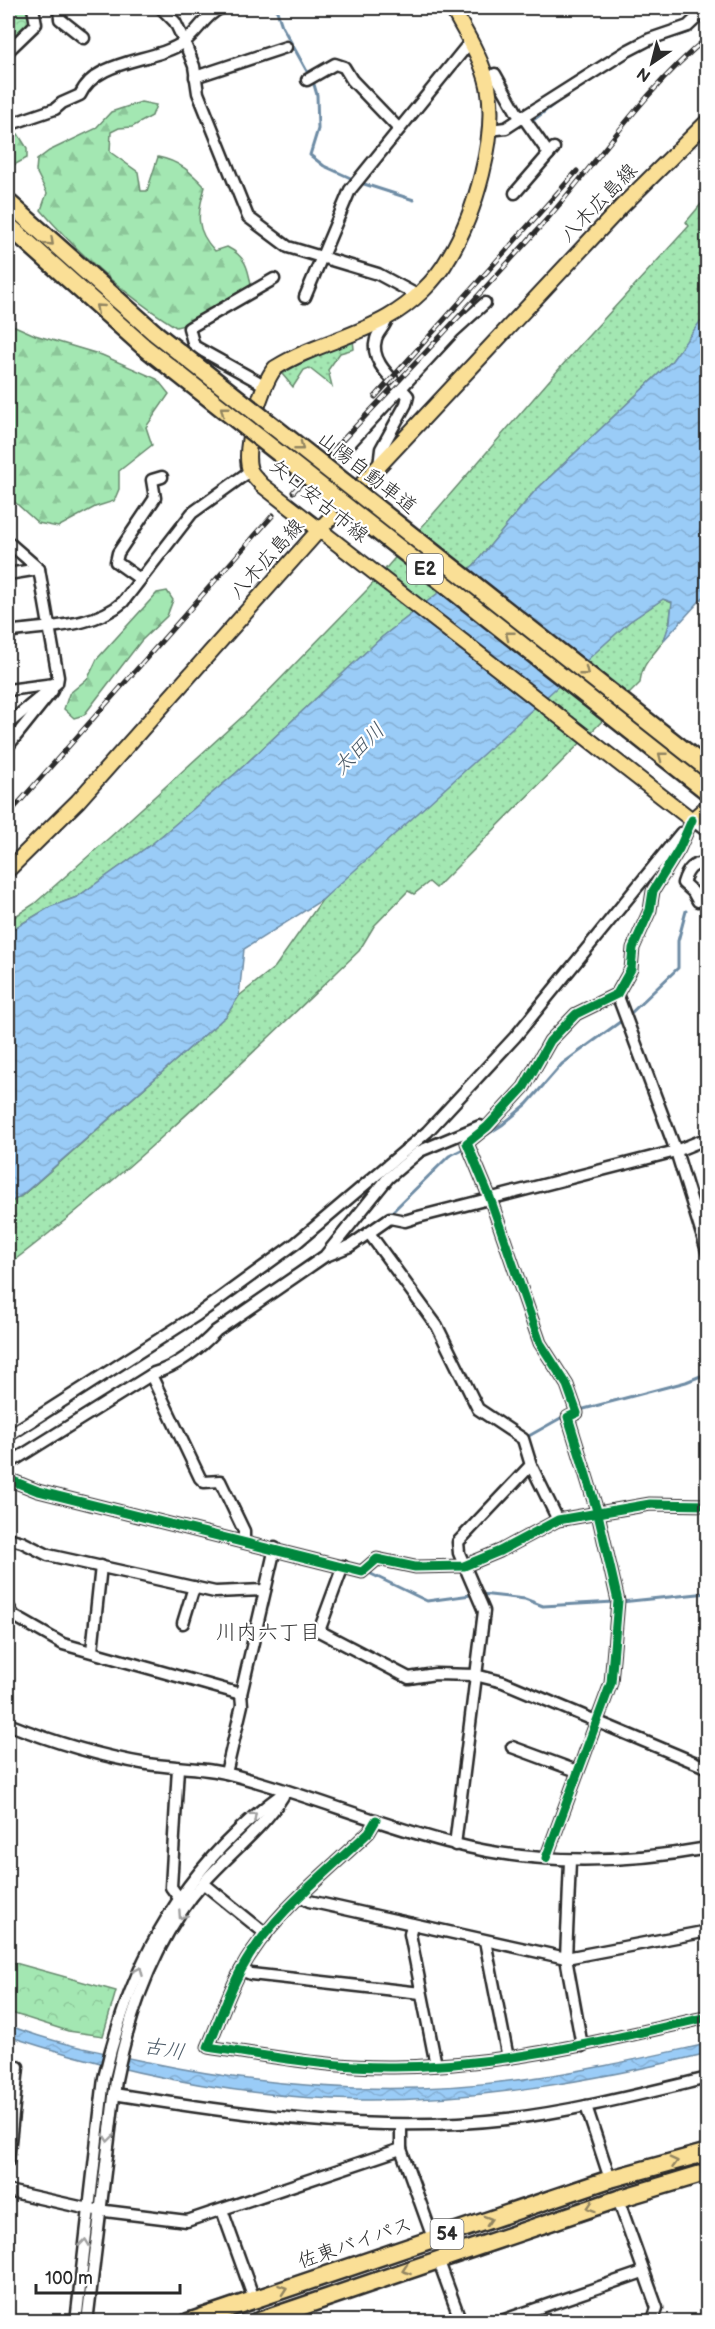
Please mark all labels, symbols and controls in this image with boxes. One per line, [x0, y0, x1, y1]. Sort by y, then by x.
north arrow [622, 33, 682, 93]
text: N [634, 63, 655, 85]
street label: 八木広島線 [556, 159, 642, 247]
one-way arrow [44, 235, 54, 246]
one-way arrow [95, 304, 106, 315]
one-way arrow [219, 407, 230, 418]
street label: 山陽自動車道 [312, 427, 422, 519]
one-way arrow [293, 440, 304, 451]
street label: 矢口安古市線 [265, 454, 373, 548]
street label: 八木広島線 [225, 514, 309, 604]
road number: E2 [407, 554, 443, 584]
one-way arrow [504, 632, 515, 643]
one-way arrow [578, 665, 589, 676]
water label: 太田川 [328, 718, 390, 780]
one-way arrow [657, 752, 668, 763]
district label: 川内六丁目 [216, 1620, 321, 1645]
one-way arrow [247, 1812, 257, 1823]
one-way arrow [178, 1909, 189, 1920]
one-way arrow [131, 1966, 143, 1977]
water label: 古川 [141, 2033, 187, 2065]
one-way arrow [103, 2133, 115, 2143]
one-way arrow [669, 2156, 679, 2169]
one-way arrow [586, 2200, 597, 2213]
street label: 佐東バイパス [295, 2212, 415, 2274]
one-way arrow [482, 2215, 493, 2227]
road number: 54 [430, 2219, 464, 2249]
one-way arrow [78, 2238, 91, 2247]
scale bar [36, 2257, 180, 2295]
one-way arrow [401, 2262, 412, 2275]
text: 100 m [45, 2268, 93, 2289]
one-way arrow [278, 2284, 288, 2297]

